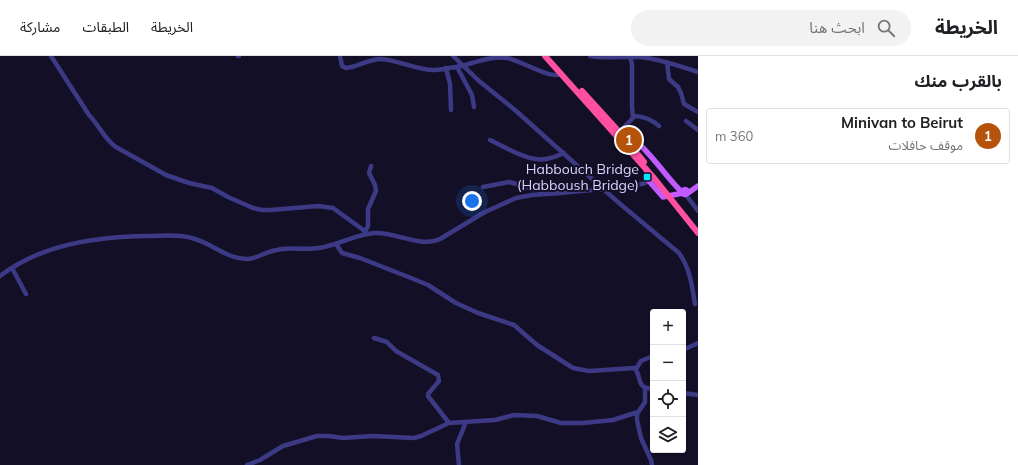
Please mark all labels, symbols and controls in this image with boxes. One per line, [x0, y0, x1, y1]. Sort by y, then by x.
search box [631, 10, 911, 46]
text: الخريطة [935, 15, 998, 39]
icon: search [875, 17, 897, 39]
text: مشاركة [20, 18, 60, 36]
text: الطبقات [82, 18, 129, 36]
text: الخريطة [151, 18, 193, 36]
text: ابحث هنا [809, 18, 865, 37]
text: بالقرب منك [914, 70, 1002, 91]
text: Minivan to Beirut [841, 113, 963, 132]
pin: 1 [616, 125, 642, 155]
text: 360 m [715, 128, 753, 144]
text: 1 [984, 128, 992, 144]
text: موقف حافلات [889, 137, 963, 153]
place label: Habbouch Bridge (Habboush Bridge) [517, 160, 639, 194]
marker: Habbouch Bridge (Habboush Bridge) [642, 172, 652, 182]
your location [462, 191, 482, 211]
map controls [650, 309, 686, 453]
button: + [650, 309, 686, 345]
button: − [650, 345, 686, 381]
button: locate [650, 381, 686, 417]
button: layers [650, 417, 686, 453]

